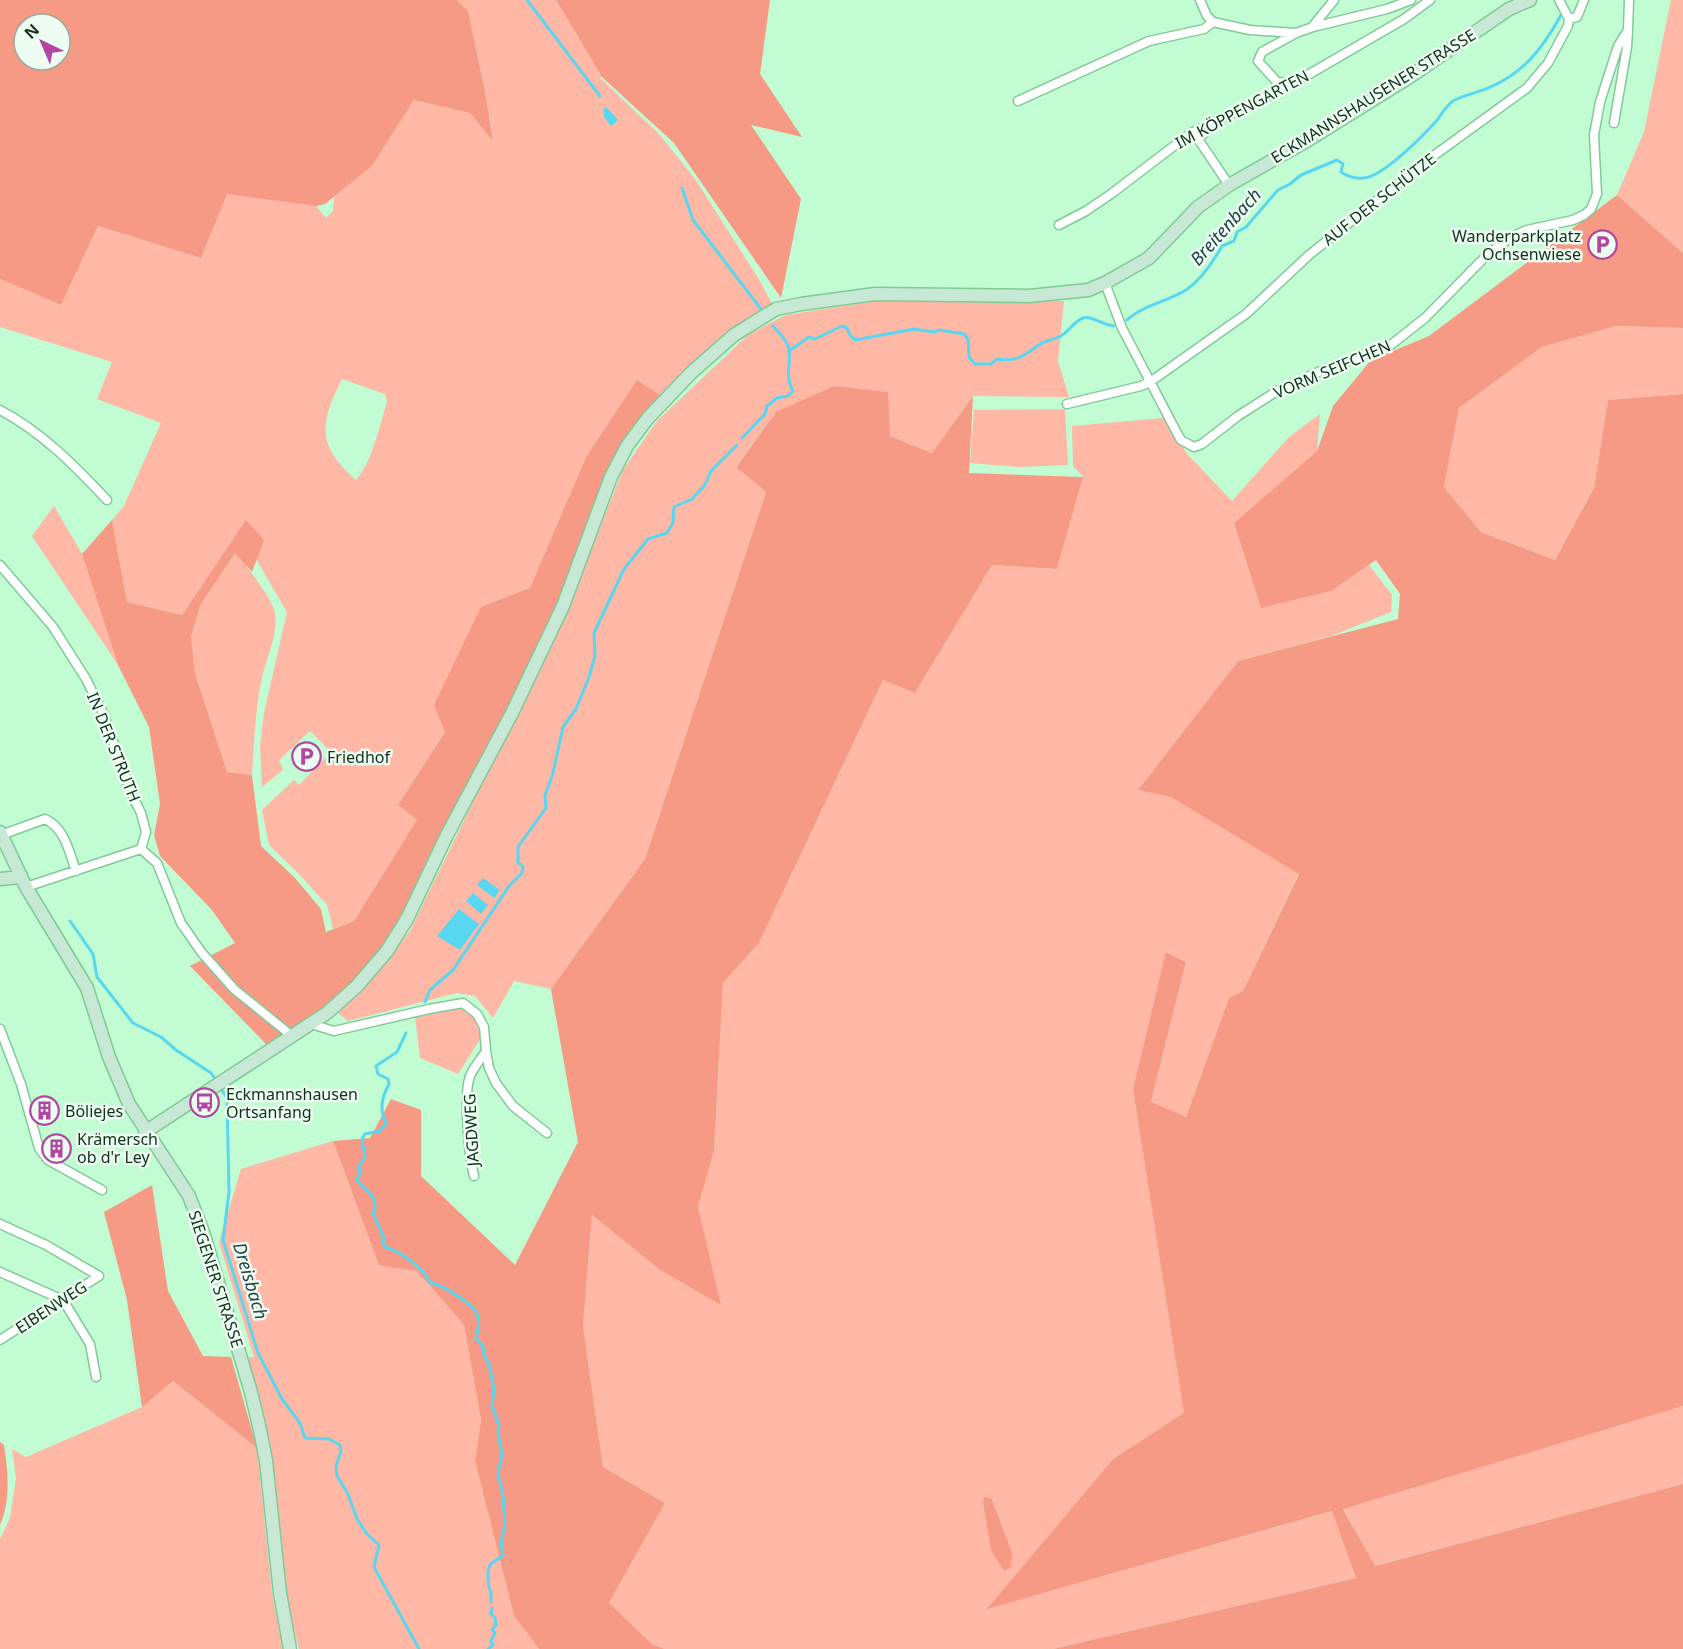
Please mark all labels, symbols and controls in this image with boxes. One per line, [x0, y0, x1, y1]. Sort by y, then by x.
north arrow [12, 12, 72, 72]
text: N [19, 19, 44, 44]
street label: ECKMANNSHAUSENER STRASSE [1266, 24, 1480, 168]
street label: IM KÖPPENGARTEN [1171, 64, 1313, 154]
street label: AUF DER SCHÜTZE [1318, 148, 1440, 250]
water label: Breitenbach [1184, 183, 1266, 270]
place label: Wanderparkplatz Ochsenwiese [1452, 225, 1581, 265]
parking icon: Wanderparkplatz Ochsenwiese [1586, 229, 1618, 261]
street label: VORM SEIFCHEN [1270, 334, 1394, 404]
street label: IN DER STRUTH [82, 689, 146, 805]
parking icon: Friedhof [290, 741, 322, 773]
place label: Friedhof [327, 746, 391, 768]
place label: Eckmannshausen Ortsanfang [226, 1083, 358, 1123]
bus stop icon: Eckmannshausen Ortsanfang [189, 1087, 221, 1119]
street label: JAGDWEG [458, 1093, 484, 1169]
building icon: Böliejes [28, 1095, 60, 1127]
place label: Böliejes [65, 1100, 123, 1122]
place label: Krämersch ob d'r Ley [77, 1128, 158, 1168]
building icon: Krämersch ob d'r Ley [40, 1132, 72, 1164]
street label: SIEGENER STRASSE [183, 1208, 249, 1350]
water label: Dreisbach [228, 1239, 274, 1322]
street label: EIBENWEG [11, 1276, 91, 1338]

